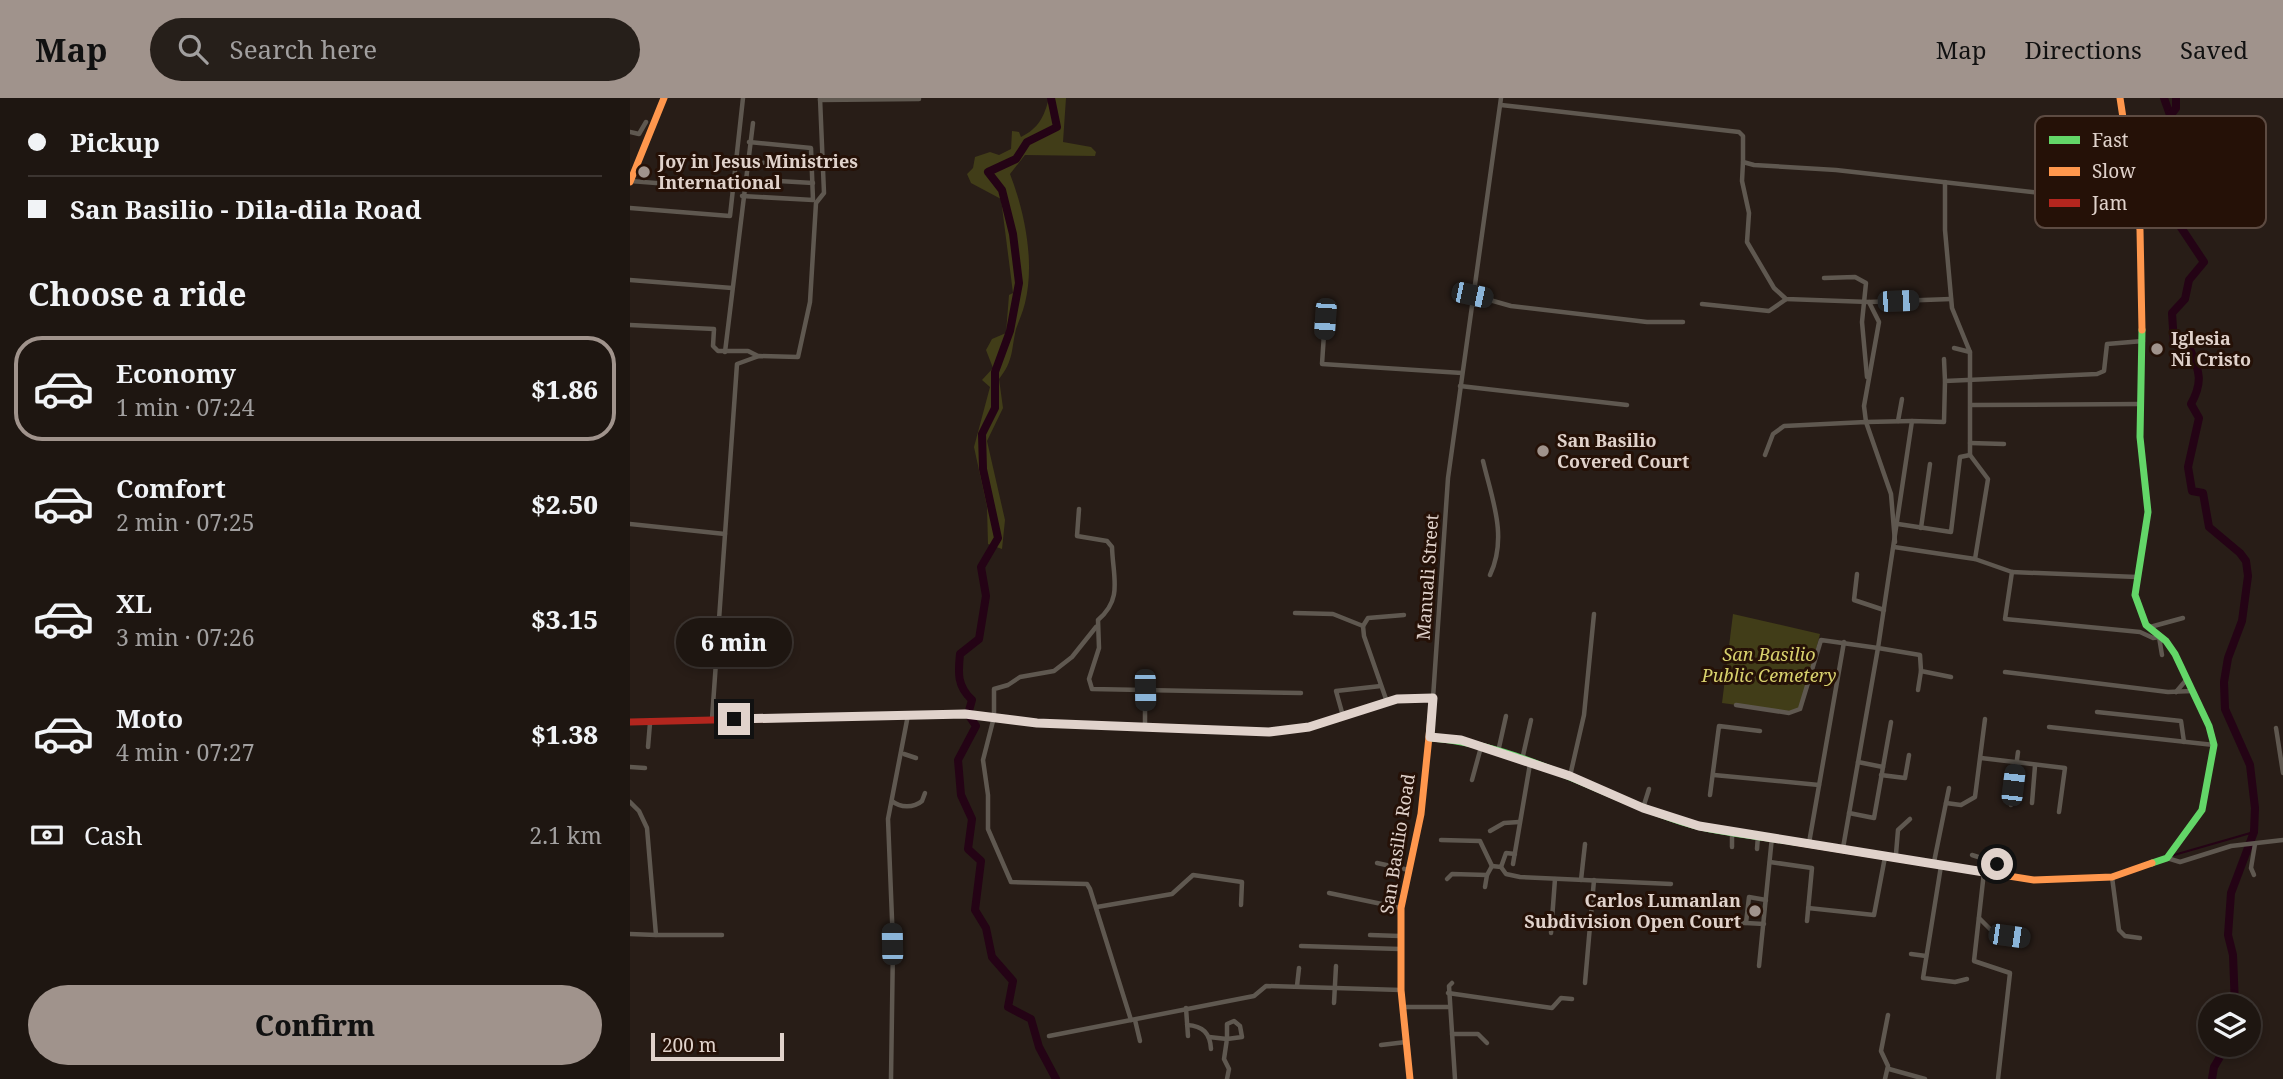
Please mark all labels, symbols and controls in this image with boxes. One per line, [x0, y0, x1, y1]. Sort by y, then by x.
search box [150, 18, 640, 81]
text: Map [35, 27, 108, 72]
icon: search [174, 30, 212, 68]
text: Search here [230, 31, 377, 67]
text: Map [1936, 33, 1987, 66]
text: Directions [2025, 33, 2142, 66]
text: Saved [2180, 33, 2248, 66]
legend [2035, 116, 2266, 228]
text: Pickup [70, 124, 160, 160]
text: Fast [2092, 127, 2129, 153]
place label: Joy in Jesus Ministries International [657, 149, 858, 194]
text: Slow [2092, 158, 2136, 184]
marker: Joy in Jesus Ministries International [636, 164, 652, 180]
text: Jam [2091, 190, 2127, 216]
text: San Basilio - Dila-dila Road [70, 191, 422, 227]
text: Choose a ride [28, 272, 247, 315]
car [1450, 280, 1495, 310]
car [1877, 290, 1920, 312]
car [1314, 297, 1337, 341]
place label: Iglesia Ni Cristo [2171, 326, 2251, 371]
marker: Iglesia Ni Cristo [2149, 341, 2165, 357]
text: Economy [116, 355, 236, 391]
icon: car [32, 357, 95, 420]
text: $1.86 [531, 371, 598, 407]
text: 1 min · 07:24 [116, 391, 254, 423]
place label: San Basilio Covered Court [1557, 428, 1689, 473]
marker: San Basilio Covered Court [1535, 443, 1551, 459]
text: Comfort [116, 470, 226, 506]
icon: car [32, 472, 95, 535]
text: $2.50 [531, 486, 598, 522]
text: 2 min · 07:25 [116, 506, 254, 538]
street label: Manuali Street [1411, 513, 1443, 641]
text: XL [116, 585, 152, 621]
icon: car [32, 587, 95, 650]
text: $3.15 [531, 601, 598, 637]
callout: 6 min [676, 618, 792, 666]
text: 3 min · 07:26 [116, 621, 254, 653]
text: 6 min [701, 626, 767, 658]
park label: San Basilio Public Cemetery [1700, 642, 1837, 687]
car [1135, 669, 1156, 711]
text: Moto [116, 700, 183, 736]
icon: car [32, 702, 95, 765]
route end [718, 703, 750, 735]
text: $1.38 [531, 716, 598, 752]
text: 4 min · 07:27 [116, 736, 254, 768]
car [2001, 763, 2026, 807]
street label: San Basilio Road [1374, 772, 1420, 916]
icon: cash [28, 816, 66, 854]
text: Cash [84, 817, 143, 853]
text: 2.1 km [529, 819, 602, 851]
route start [1981, 848, 2013, 880]
place label: Carlos Lumanlan Subdivision Open Court [1524, 888, 1741, 933]
marker: Carlos Lumanlan Subdivision Open Court [1747, 903, 1763, 919]
car [882, 923, 903, 965]
car [1987, 923, 2032, 949]
button: Confirm [28, 985, 602, 1065]
map controls [2198, 994, 2261, 1057]
button: layers [2198, 994, 2261, 1057]
scale bar [651, 1030, 784, 1062]
text: 200 m [662, 1032, 717, 1058]

